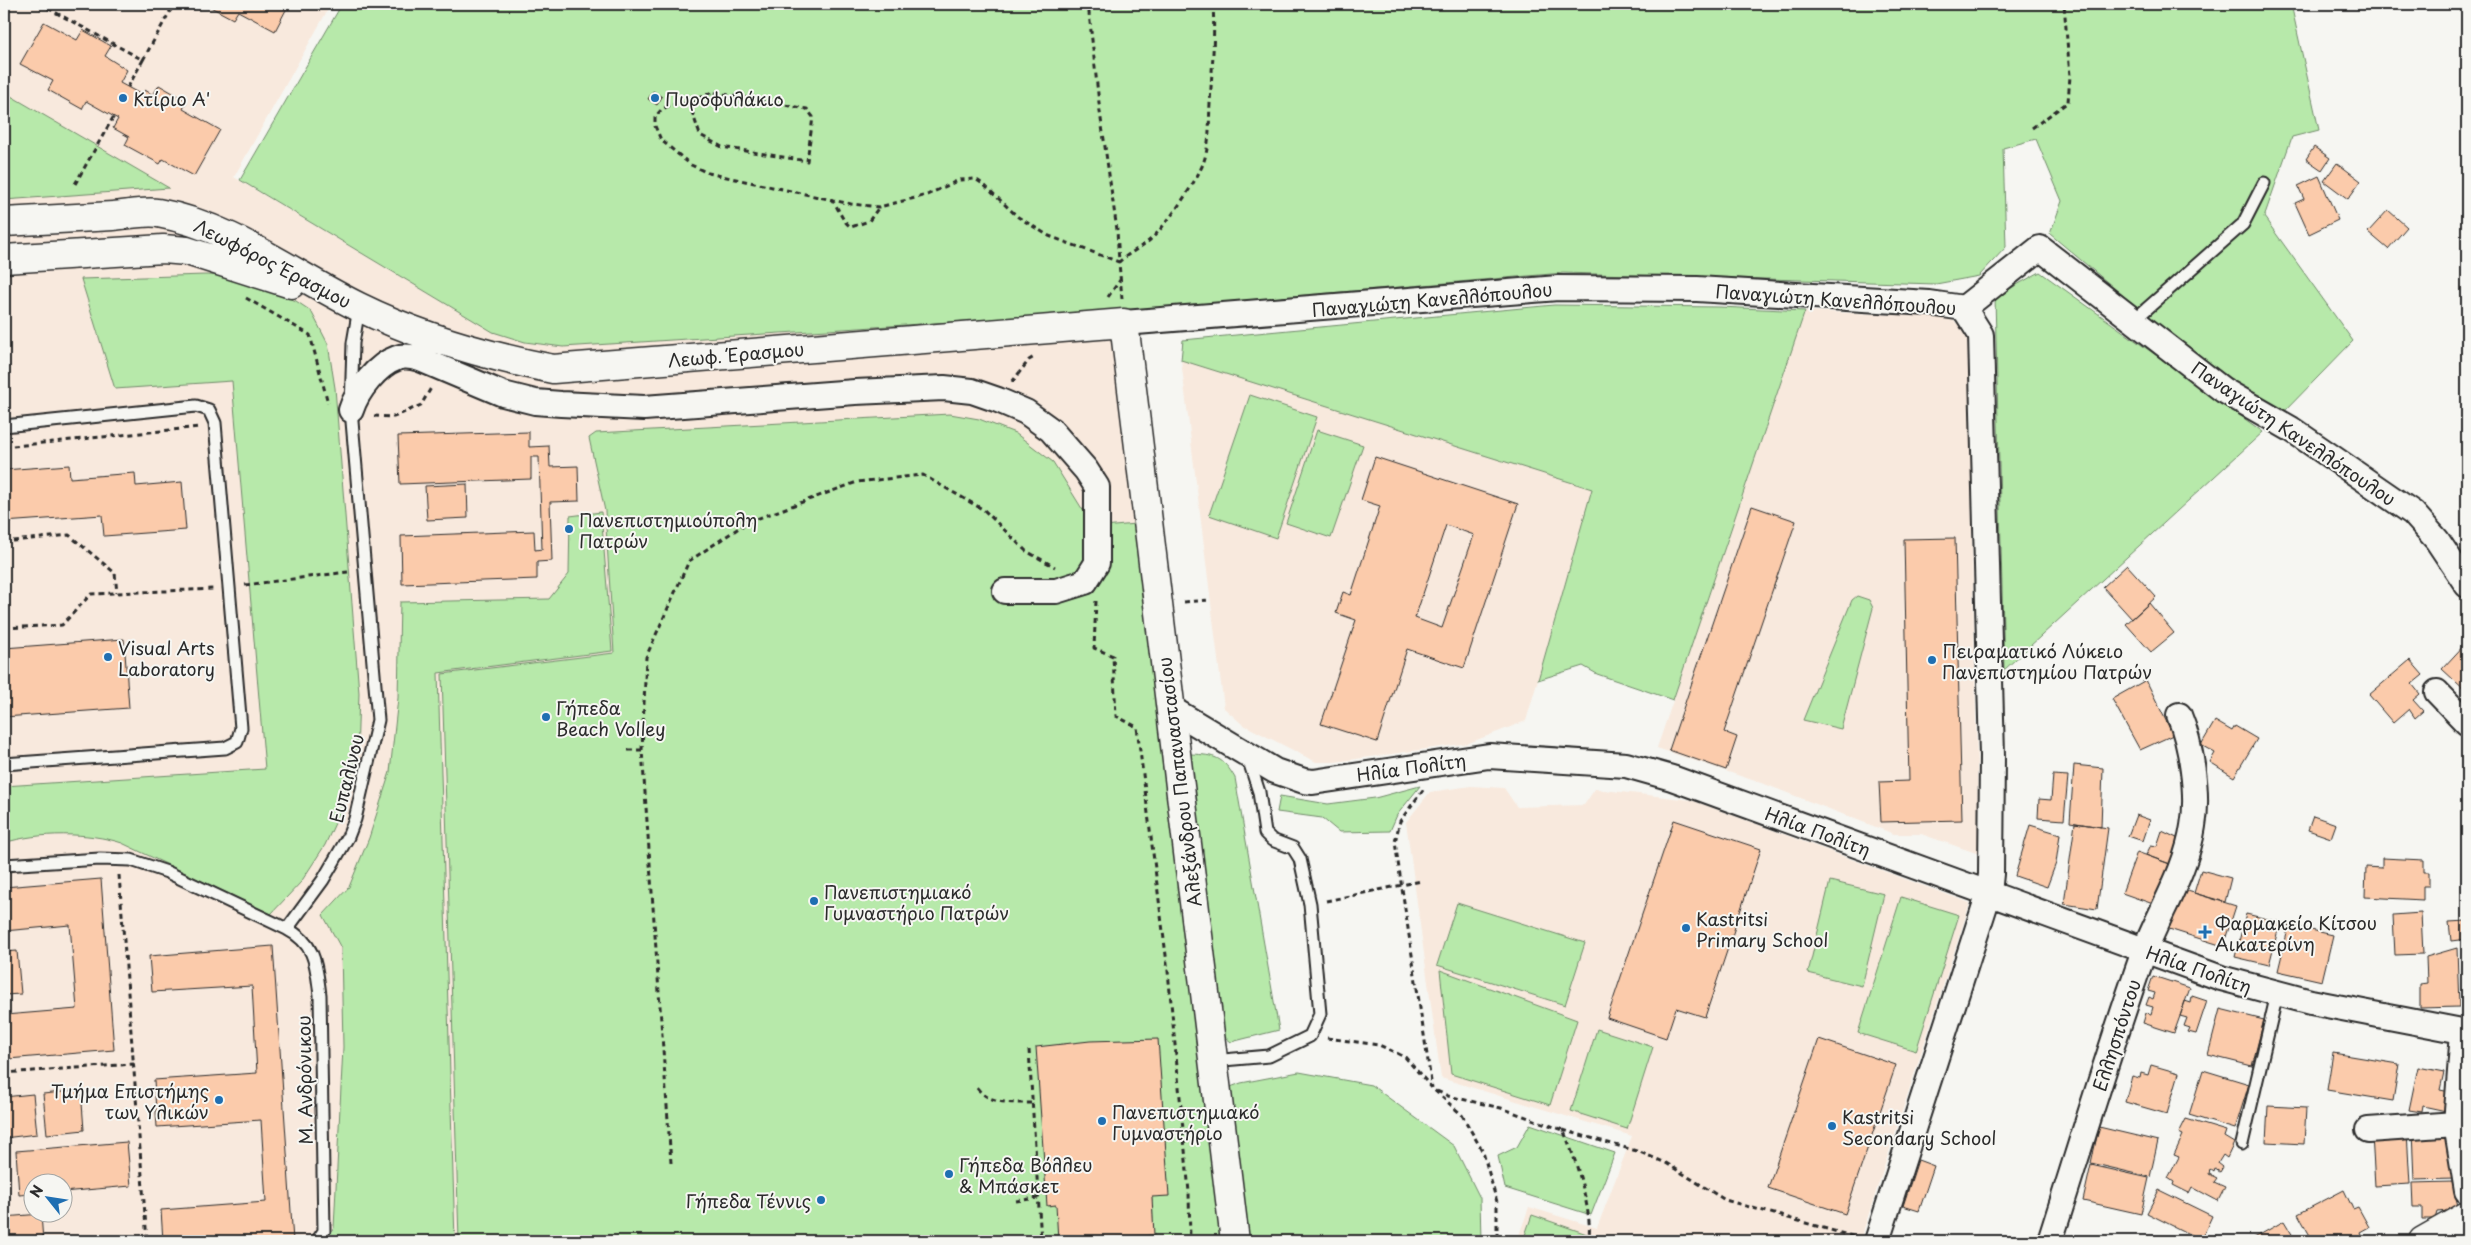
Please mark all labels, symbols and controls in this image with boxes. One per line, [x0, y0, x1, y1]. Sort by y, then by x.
place label: Κτίριο Α' [133, 85, 210, 112]
place label: Πυροφυλάκιο [665, 85, 783, 112]
marker: Κτίριο Α' [117, 92, 129, 104]
marker: Πυροφυλάκιο [649, 92, 661, 104]
street label: Λεωφόρος Έρασμου [190, 212, 356, 314]
street label: Παναγιώτη Κανελλόπουλου [1311, 275, 1553, 323]
street label: Παναγιώτη Κανελλόπουλου [1715, 277, 1957, 321]
street label: Λεωφ. Έρασμου [667, 335, 805, 373]
street label: Παναγιώτη Κανελλόπουλου [2186, 354, 2402, 512]
place label: Πανεπιστημιούπολη Πατρών [579, 506, 757, 554]
marker: Πανεπιστημιούπολη Πατρών [563, 523, 575, 535]
place label: Visual Arts Laboratory [118, 634, 215, 682]
place label: Πειραματικό Λύκειο Πανεπιστημίου Πατρών [1942, 637, 2152, 685]
marker: Visual Arts Laboratory [102, 651, 114, 663]
marker: Πειραματικό Λύκειο Πανεπιστημίου Πατρών [1926, 654, 1938, 666]
street label: Αλεξάνδρου Παπαναστασίου [1150, 655, 1208, 909]
place label: Γήπεδα Beach Volley [556, 694, 666, 742]
marker: Γήπεδα Beach Volley [540, 711, 552, 723]
street label: Ευπαλίνου [322, 731, 370, 825]
street label: Ηλία Πολίτη [1354, 746, 1468, 788]
street label: Ηλία Πολίτη [1762, 799, 1874, 863]
place label: Πανεπιστημιακό Γυμναστήριο Πατρών [824, 878, 1009, 926]
marker: Πανεπιστημιακό Γυμναστήριο Πατρών [808, 895, 820, 907]
place label: Kastritsi Primary School [1696, 905, 1828, 953]
place label: Φαρμακείο Κίτσου Αικατερίνη [2215, 909, 2377, 957]
marker: Kastritsi Primary School [1680, 922, 1692, 934]
marker: Φαρμακείο Κίτσου Αικατερίνη [2199, 926, 2211, 938]
street label: Ηλία Πολίτη [2142, 938, 2256, 1000]
street label: Ελλησπόντου [2085, 975, 2147, 1095]
street label: Μ. Ανδρόνικου [289, 1015, 319, 1145]
place label: Τμήμα Επιστήμης των Υλικών [51, 1077, 209, 1125]
marker: Τμήμα Επιστήμης των Υλικών [213, 1094, 225, 1106]
place label: Πανεπιστημιακό Γυμναστήριο [1112, 1098, 1259, 1146]
place label: Kastritsi Secondary School [1842, 1103, 1996, 1151]
marker: Πανεπιστημιακό Γυμναστήριο [1096, 1115, 1108, 1127]
marker: Kastritsi Secondary School [1826, 1120, 1838, 1132]
place label: Γήπεδα Βόλλευ & Μπάσκετ [959, 1151, 1093, 1199]
marker: Γήπεδα Βόλλευ & Μπάσκετ [943, 1168, 955, 1180]
north arrow [22, 1172, 72, 1222]
text: N [24, 1181, 48, 1201]
place label: Γήπεδα Τέννις [686, 1187, 811, 1214]
marker: Γήπεδα Τέννις [815, 1194, 827, 1206]

